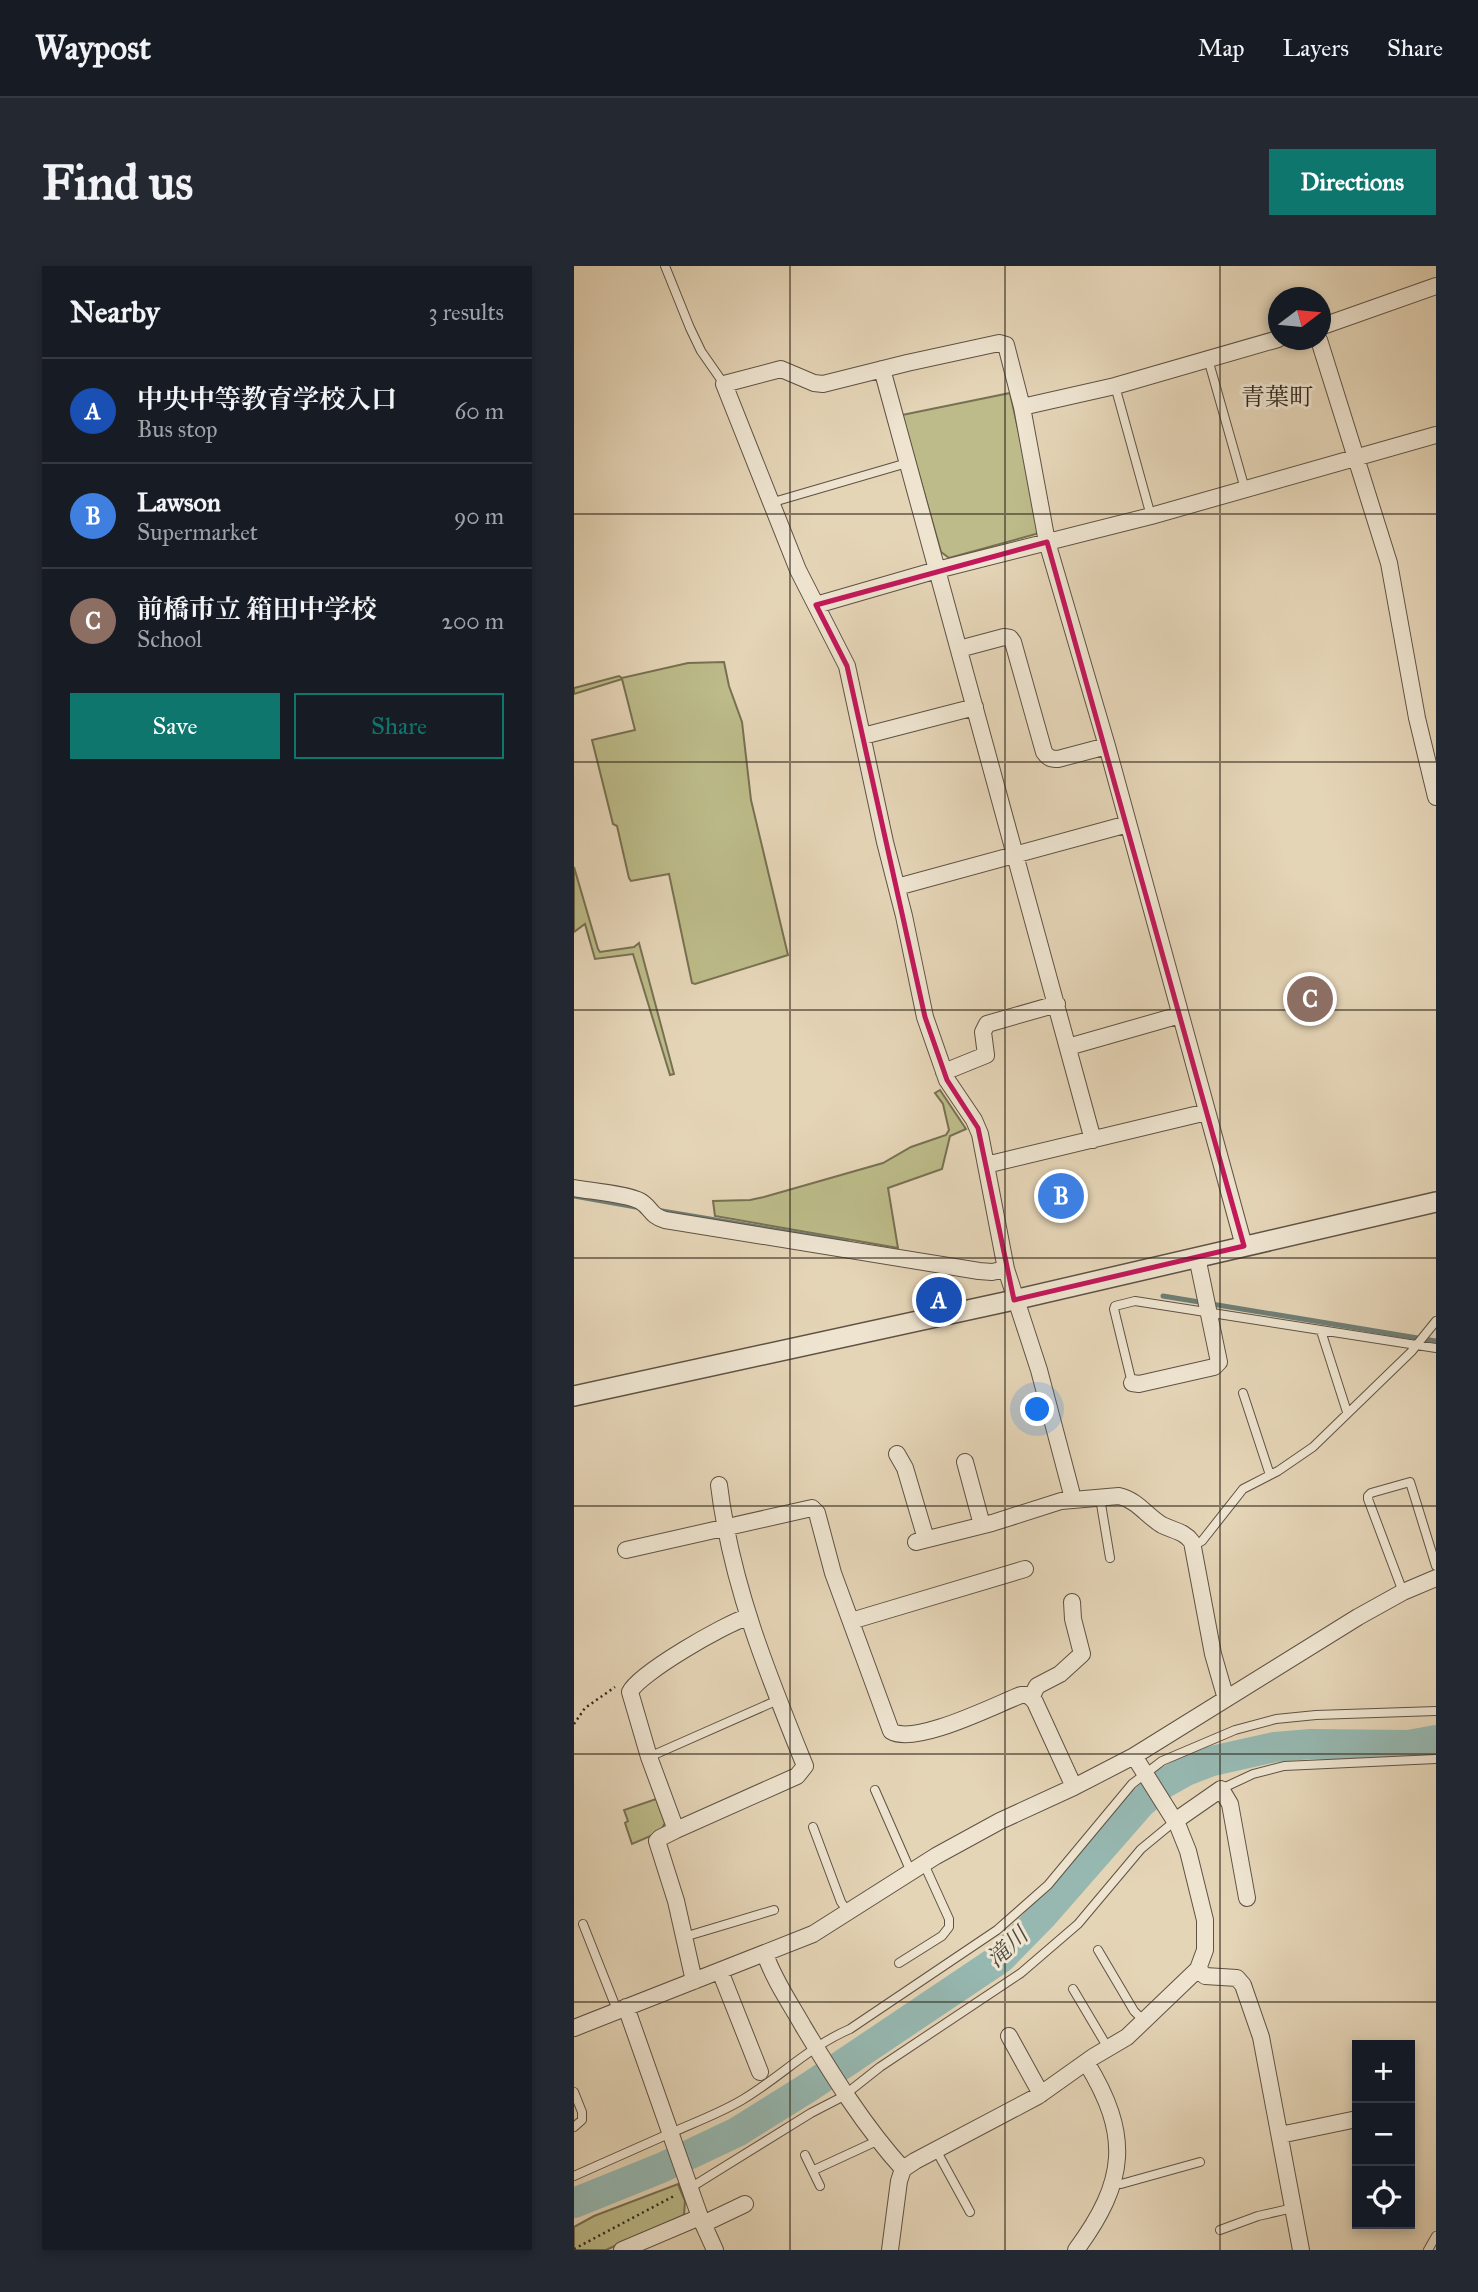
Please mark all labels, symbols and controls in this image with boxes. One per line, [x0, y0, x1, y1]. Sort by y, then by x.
text: Waypost [35, 28, 151, 68]
text: Map [1198, 33, 1245, 63]
text: Layers [1283, 33, 1349, 63]
text: Share [1387, 33, 1443, 63]
button: Directions [1269, 149, 1436, 215]
text: Find us [42, 153, 193, 212]
north arrow [1268, 287, 1331, 350]
text: Nearby [70, 294, 160, 330]
text: 3 results [428, 298, 504, 326]
district label: 青葉町 [1241, 382, 1313, 412]
text: 中央中等教育学校入口 [137, 383, 397, 415]
text: A [85, 397, 101, 425]
text: 60 m [455, 397, 504, 425]
text: Bus stop [137, 415, 218, 443]
text: Lawson [137, 486, 221, 518]
text: B [85, 502, 101, 530]
text: 90 m [454, 502, 504, 530]
text: Supermarket [137, 518, 258, 546]
text: 前橋市立 箱田中学校 [137, 593, 377, 625]
text: C [85, 607, 101, 635]
text: 200 m [442, 607, 504, 635]
text: School [137, 625, 202, 653]
button: Save [70, 693, 280, 759]
button: Share [294, 693, 504, 759]
pin: C [1287, 973, 1333, 1025]
pin: B [1038, 1170, 1084, 1222]
pin: A [916, 1274, 962, 1326]
your location [1020, 1392, 1054, 1426]
water label: 滝川 [981, 1919, 1036, 1973]
map controls [1352, 2040, 1415, 2229]
button: + [1352, 2040, 1415, 2103]
button: − [1352, 2103, 1415, 2166]
button: locate [1352, 2166, 1415, 2229]

